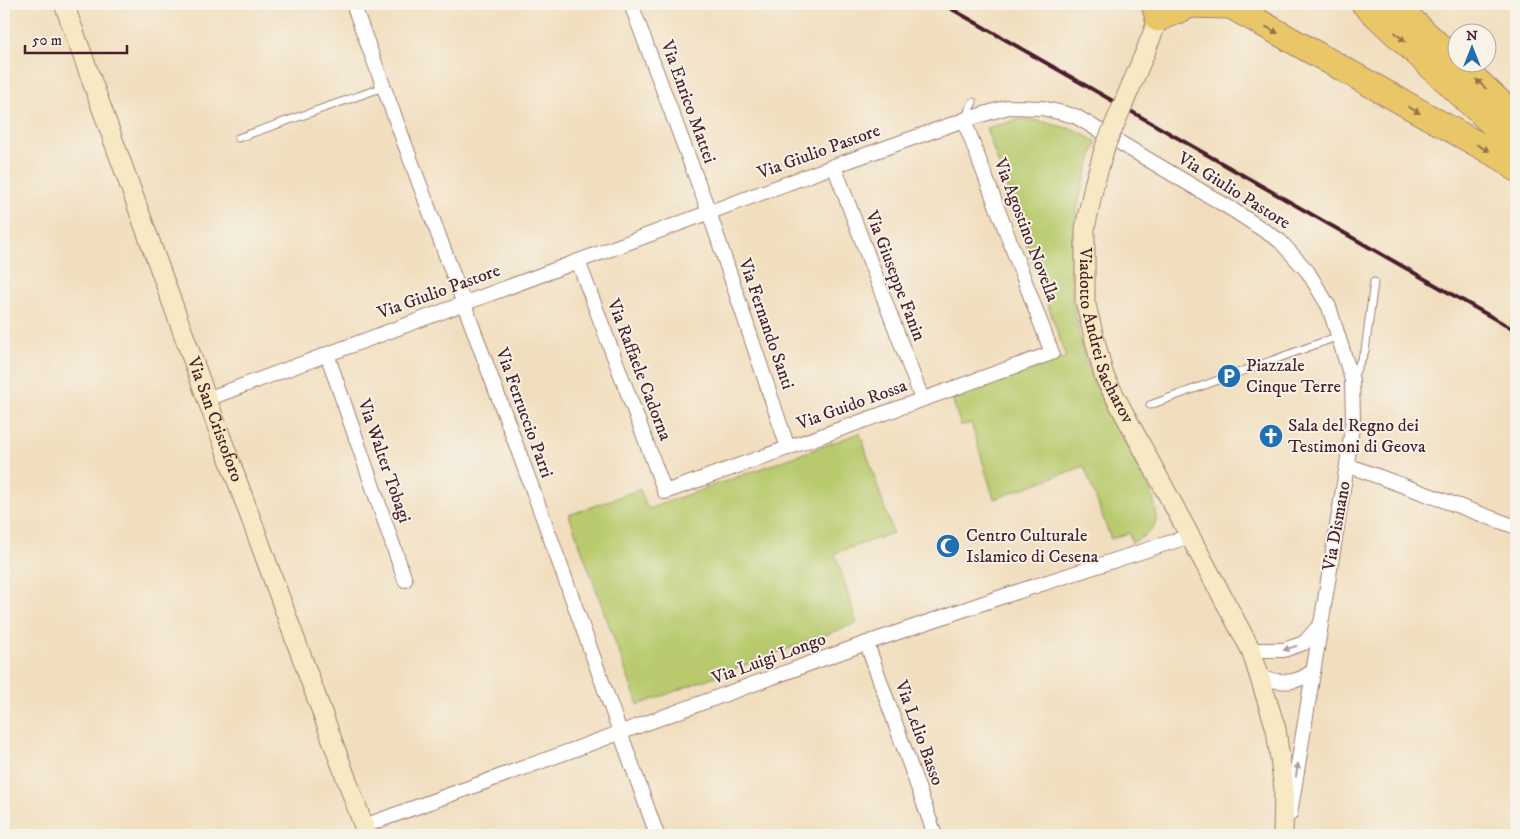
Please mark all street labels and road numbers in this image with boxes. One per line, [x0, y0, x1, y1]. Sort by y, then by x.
street label: Via Enrico Mattei [655, 37, 720, 166]
street label: Via Giulio Pastore [754, 120, 883, 185]
street label: Via Giulio Pastore [1173, 147, 1294, 234]
street label: Via Agostino Novella [988, 154, 1064, 305]
street label: Via Giuseppe Fanin [860, 207, 930, 345]
street label: Viadotto Andrei Sacharov [1074, 246, 1138, 427]
street label: Via Fernando Santi [733, 255, 799, 392]
street label: Via Giulio Pastore [374, 260, 503, 325]
street label: Via Raffaele Cadorna [602, 295, 676, 444]
street label: Via Ferruccio Parri [490, 344, 558, 481]
street label: Via San Cristoforo [181, 353, 248, 485]
street label: Via Guido Rossa [793, 375, 910, 435]
street label: Via Walter Tobagi [352, 395, 415, 526]
street label: Via Dismano [1318, 479, 1356, 574]
street label: Via Luigi Longo [708, 628, 829, 690]
street label: Via Lelio Basso [889, 676, 948, 789]

